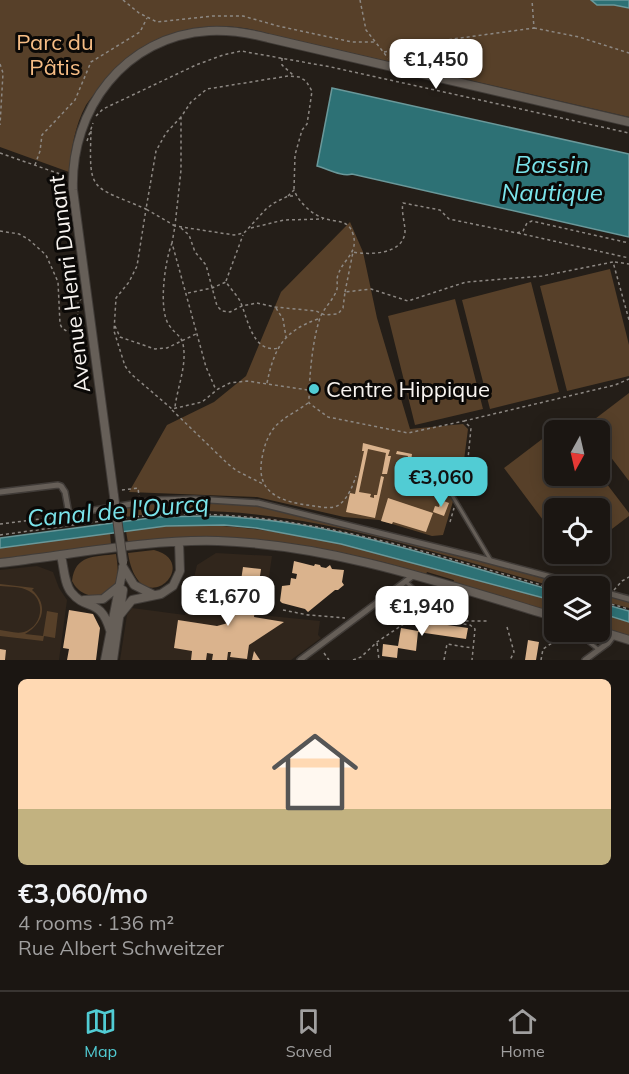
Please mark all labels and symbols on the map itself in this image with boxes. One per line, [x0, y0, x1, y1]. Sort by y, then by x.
park label: Parc du Pâtis [16, 28, 94, 81]
pin: €1,450 [387, 39, 485, 90]
water label: Bassin Nautique [501, 149, 603, 207]
street label: Avenue Henri Dunant [42, 173, 96, 394]
place label: Centre Hippique [326, 375, 490, 403]
marker: Centre Hippique [307, 382, 321, 396]
north arrow [544, 420, 610, 486]
pin: €3,060 [392, 457, 490, 508]
water label: Canal de l'Ourcq [26, 487, 210, 533]
pin: €1,670 [179, 576, 277, 627]
pin: €1,940 [373, 586, 471, 637]

